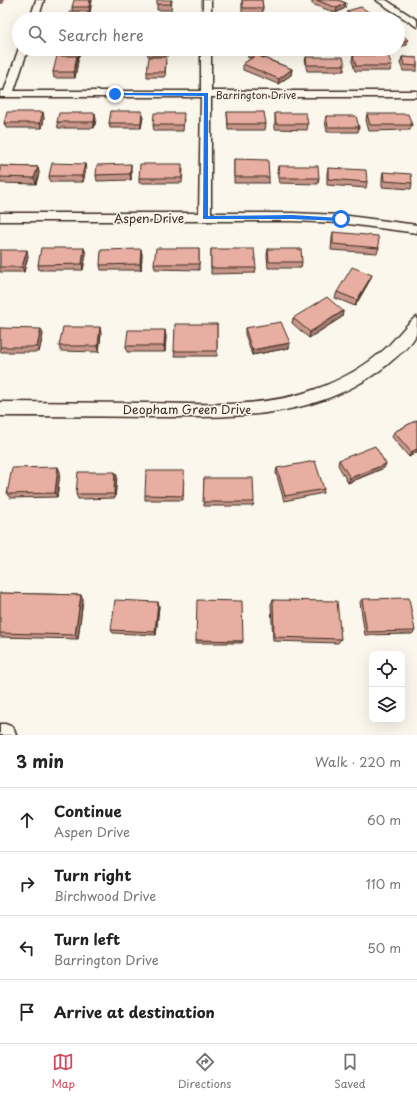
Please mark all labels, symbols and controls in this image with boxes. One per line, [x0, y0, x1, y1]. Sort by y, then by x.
search box [12, 12, 405, 56]
icon: search [26, 23, 48, 45]
text: Search here [58, 23, 144, 46]
route end [106, 85, 124, 103]
street label: Barrington Drive [216, 87, 296, 102]
street label: Aspen Drive [114, 209, 184, 227]
route start [332, 210, 350, 228]
street label: Deopham Green Drive [123, 400, 251, 418]
map controls [369, 651, 405, 723]
button: locate [369, 651, 405, 687]
button: layers [369, 687, 405, 723]
text: 3 min [16, 748, 64, 774]
text: Walk · 220 m [315, 752, 401, 771]
text: Continue [54, 799, 122, 822]
icon: ahead [16, 809, 38, 831]
text: 60 m [367, 810, 401, 829]
text: Aspen Drive [54, 822, 130, 841]
text: Turn right [54, 863, 131, 886]
icon: right [16, 873, 38, 895]
text: 110 m [366, 874, 401, 893]
text: Birchwood Drive [54, 886, 156, 905]
text: Turn left [54, 927, 120, 950]
icon: left [16, 937, 38, 959]
text: 50 m [367, 938, 401, 957]
text: Barrington Drive [54, 950, 159, 969]
text: Arrive at destination [54, 1000, 215, 1023]
icon: arrive [16, 1001, 38, 1023]
tab: Map [51, 1051, 75, 1092]
tab: Directions [178, 1051, 231, 1092]
tab: Saved [334, 1051, 366, 1092]

